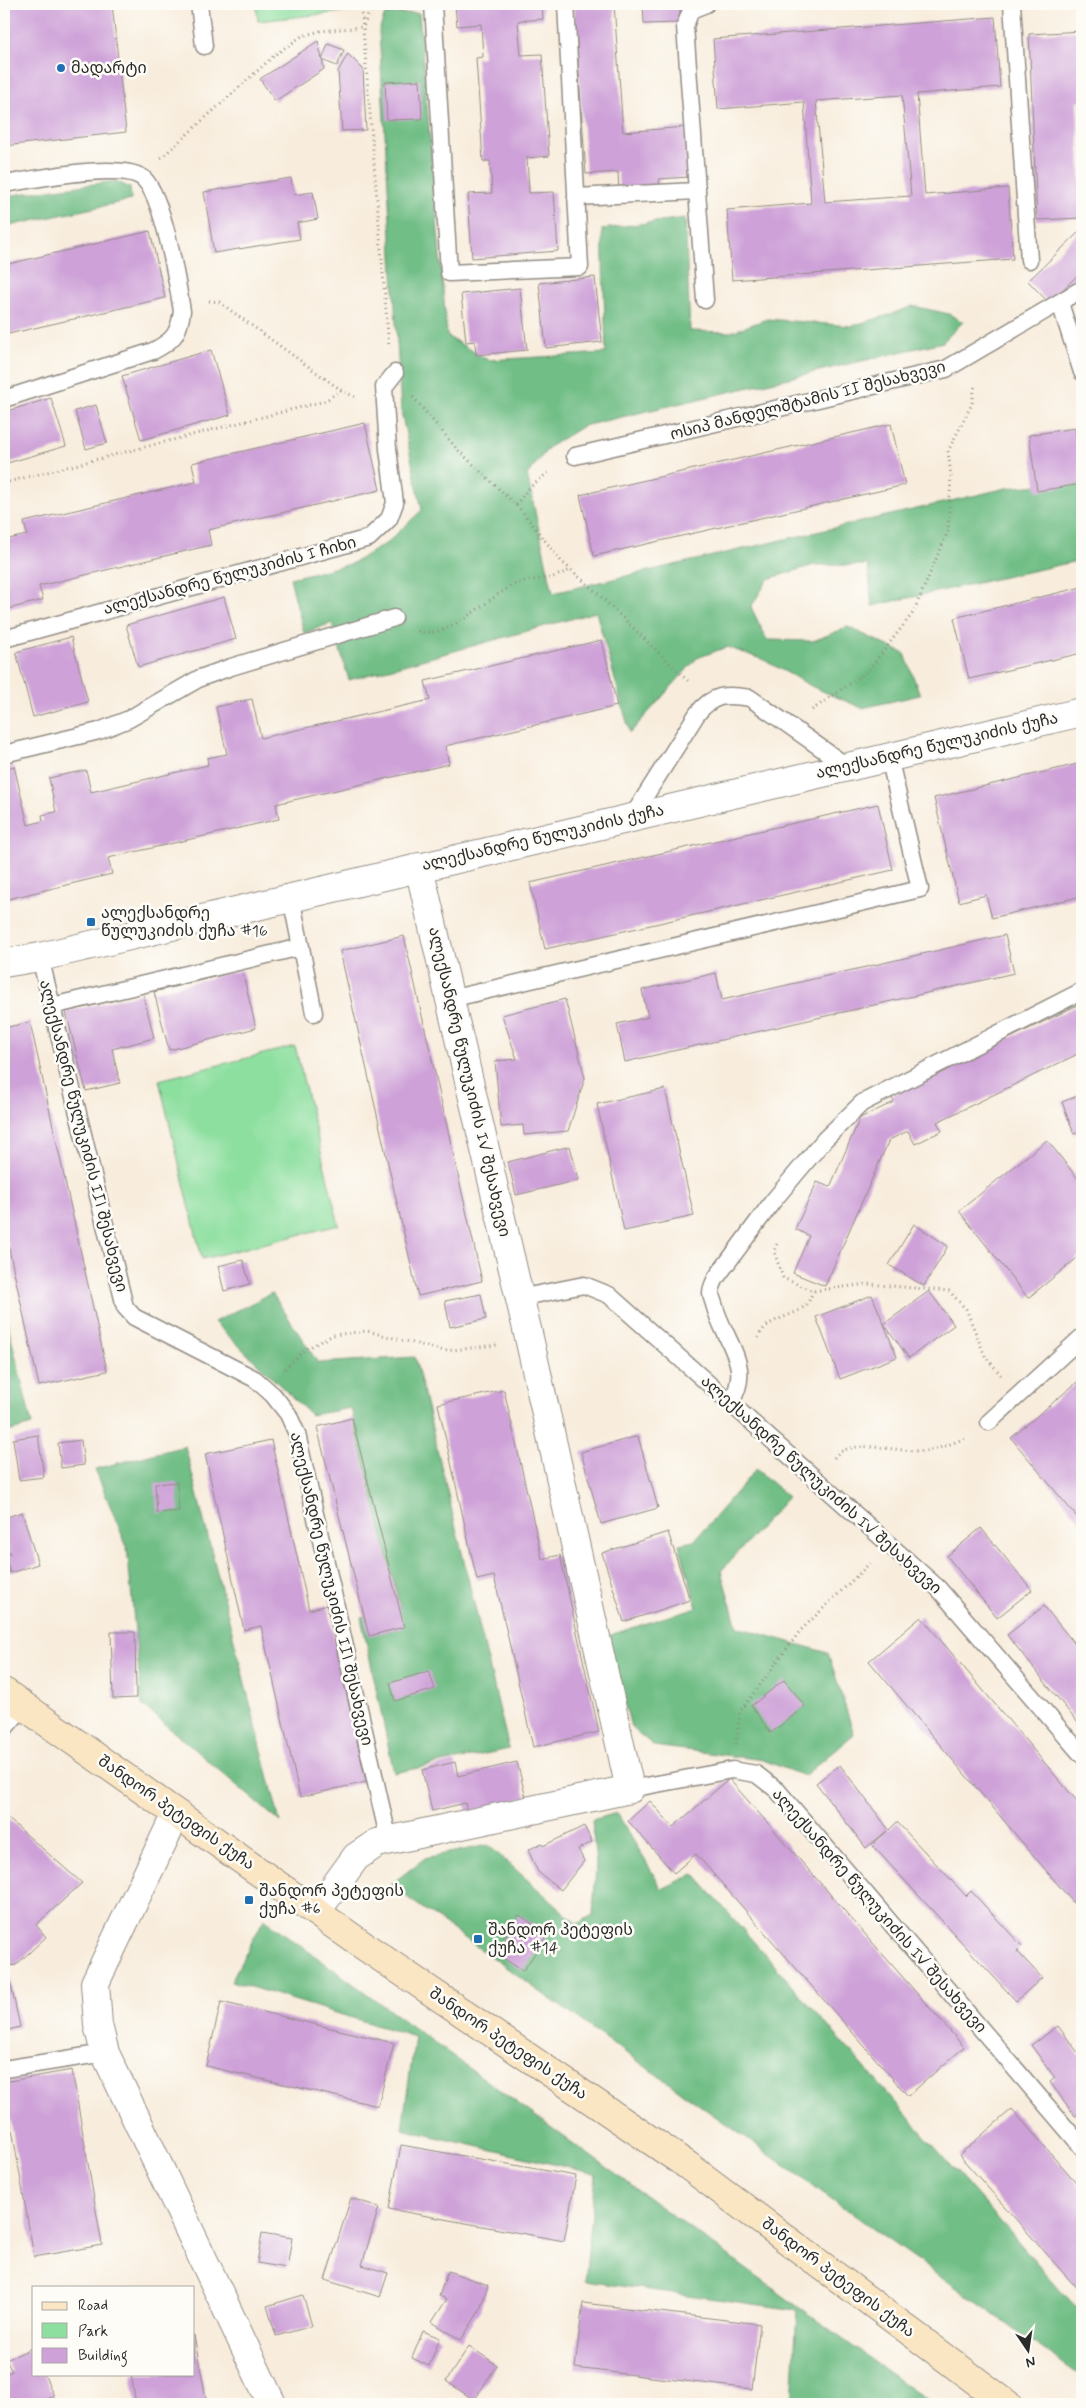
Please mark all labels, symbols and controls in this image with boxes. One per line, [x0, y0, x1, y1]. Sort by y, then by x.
place label: მადარტი [71, 58, 147, 79]
marker: მადარტი [55, 62, 67, 74]
street label: ოსიპ მანდელშტამის II შესახვევი [668, 357, 948, 445]
street label: ალექსანდრე წულუკიძის I ჩიხი [101, 532, 359, 620]
street label: ალექსანდრე წულუკიძის ქუჩა [814, 708, 1060, 784]
street label: ალექსანდრე წულუკიძის ქუჩა [420, 800, 666, 876]
place label: ალექსანდრე წულუკიძის ქუჩა #16 [101, 903, 268, 942]
marker: ალექსანდრე წულუკიძის ქუჩა #16 [85, 916, 97, 928]
street label: ალექსანდრე წულუკიძის IV შესახვევი [423, 925, 515, 1239]
street label: ალექსანდრე წულუკიძის III შესახვევი [34, 978, 132, 1294]
street label: ალექსანდრე წულუკიძის IV შესახვევი [696, 1371, 946, 1599]
street label: ალექსანდრე წულუკიძის III შესახვევი [285, 1430, 377, 1748]
street label: შანდორ პეტეფის ქუჩა [94, 1751, 258, 1875]
street label: ალექსანდრე წულუკიძის IV შესახვევი [767, 1784, 991, 2038]
place label: შანდორ პეტეფის ქუჩა #6 [259, 1881, 404, 1920]
marker: შანდორ პეტეფის ქუჩა #6 [243, 1894, 255, 1906]
place label: შანდორ პეტეფის ქუჩა #14 [488, 1920, 633, 1959]
marker: შანდორ პეტეფის ქუჩა #14 [472, 1933, 484, 1945]
street label: შანდორ პეტეფის ქუჩა [425, 1983, 591, 2105]
street label: შანდორ პეტეფის ქუჩა [757, 2213, 919, 2343]
legend [32, 2286, 195, 2376]
text: Road [78, 2296, 108, 2316]
text: Park [78, 2322, 108, 2342]
north arrow [1004, 2326, 1054, 2376]
text: Building [78, 2346, 128, 2367]
text: N [1024, 2352, 1037, 2372]

